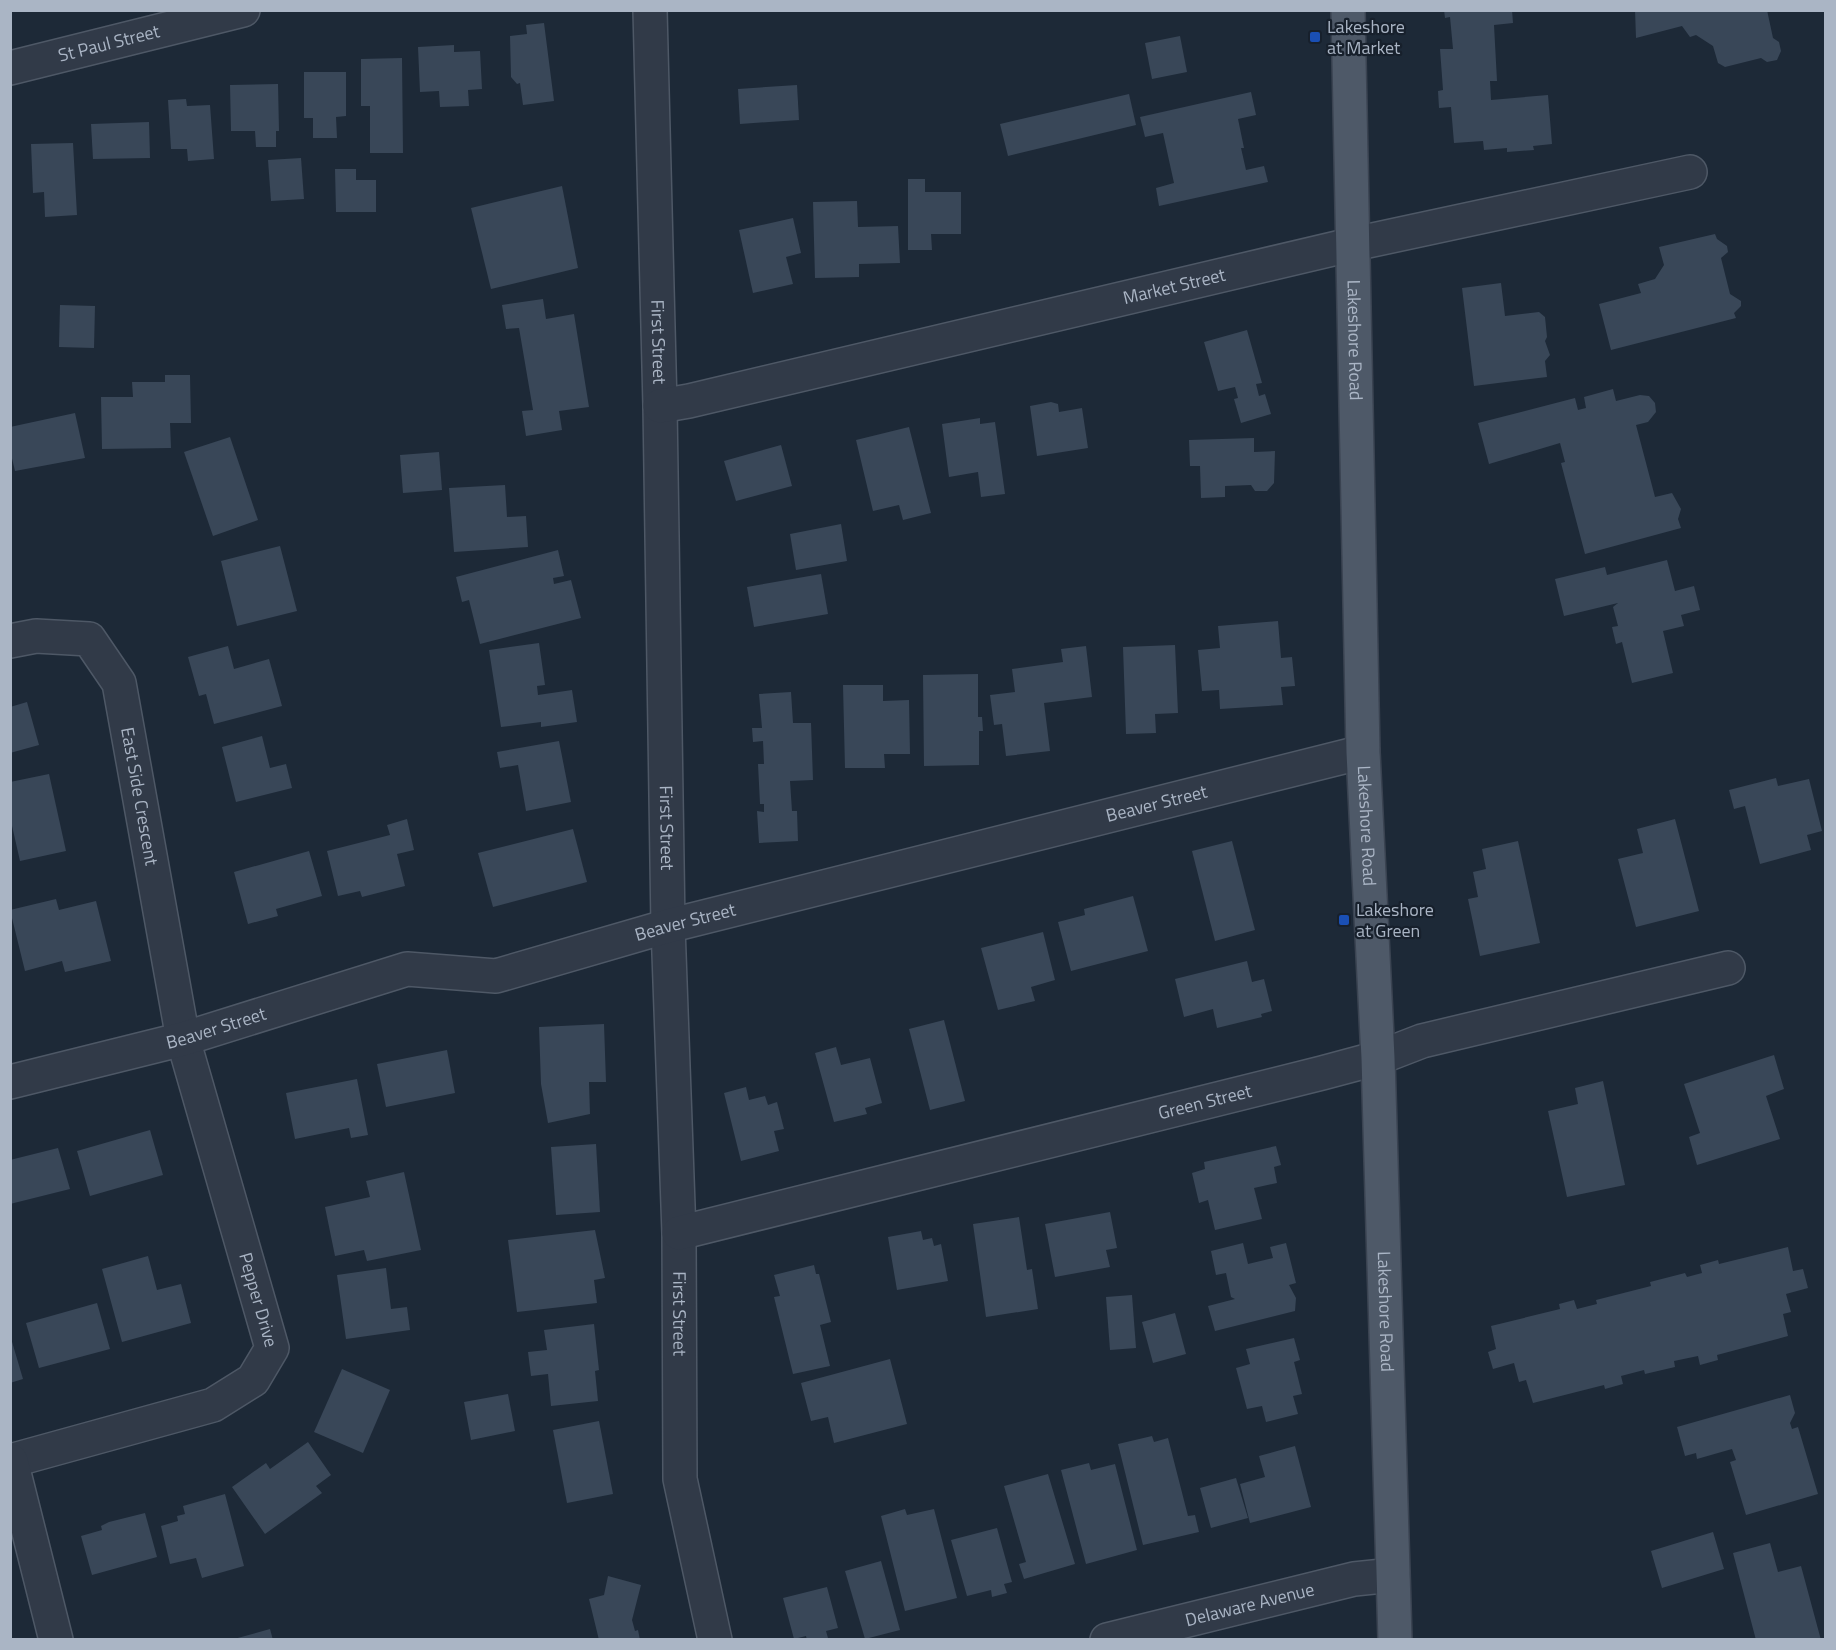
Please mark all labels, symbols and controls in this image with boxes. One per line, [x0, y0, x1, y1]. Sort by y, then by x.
place label: Lakeshore at Market [1327, 13, 1405, 61]
street label: St Paul Street [55, 17, 163, 69]
marker: Lakeshore at Market [1308, 30, 1322, 44]
street label: Market Street [1120, 261, 1229, 311]
street label: Lakeshore Road [1340, 279, 1370, 401]
street label: First Street [644, 299, 673, 385]
street label: East Side Crescent [114, 725, 166, 868]
street label: Lakeshore Road [1351, 765, 1384, 887]
street label: Beaver Street [1103, 777, 1211, 829]
street label: First Street [653, 785, 681, 871]
street label: Beaver Street [631, 895, 739, 948]
place label: Lakeshore at Green [1356, 896, 1434, 944]
marker: Lakeshore at Green [1337, 913, 1351, 927]
street label: Beaver Street [163, 1000, 270, 1056]
street label: Green Street [1155, 1077, 1255, 1126]
street label: Pepper Drive [232, 1249, 285, 1350]
street label: Lakeshore Road [1371, 1251, 1401, 1372]
street label: First Street [666, 1271, 694, 1357]
street label: Delaware Avenue [1182, 1575, 1317, 1633]

